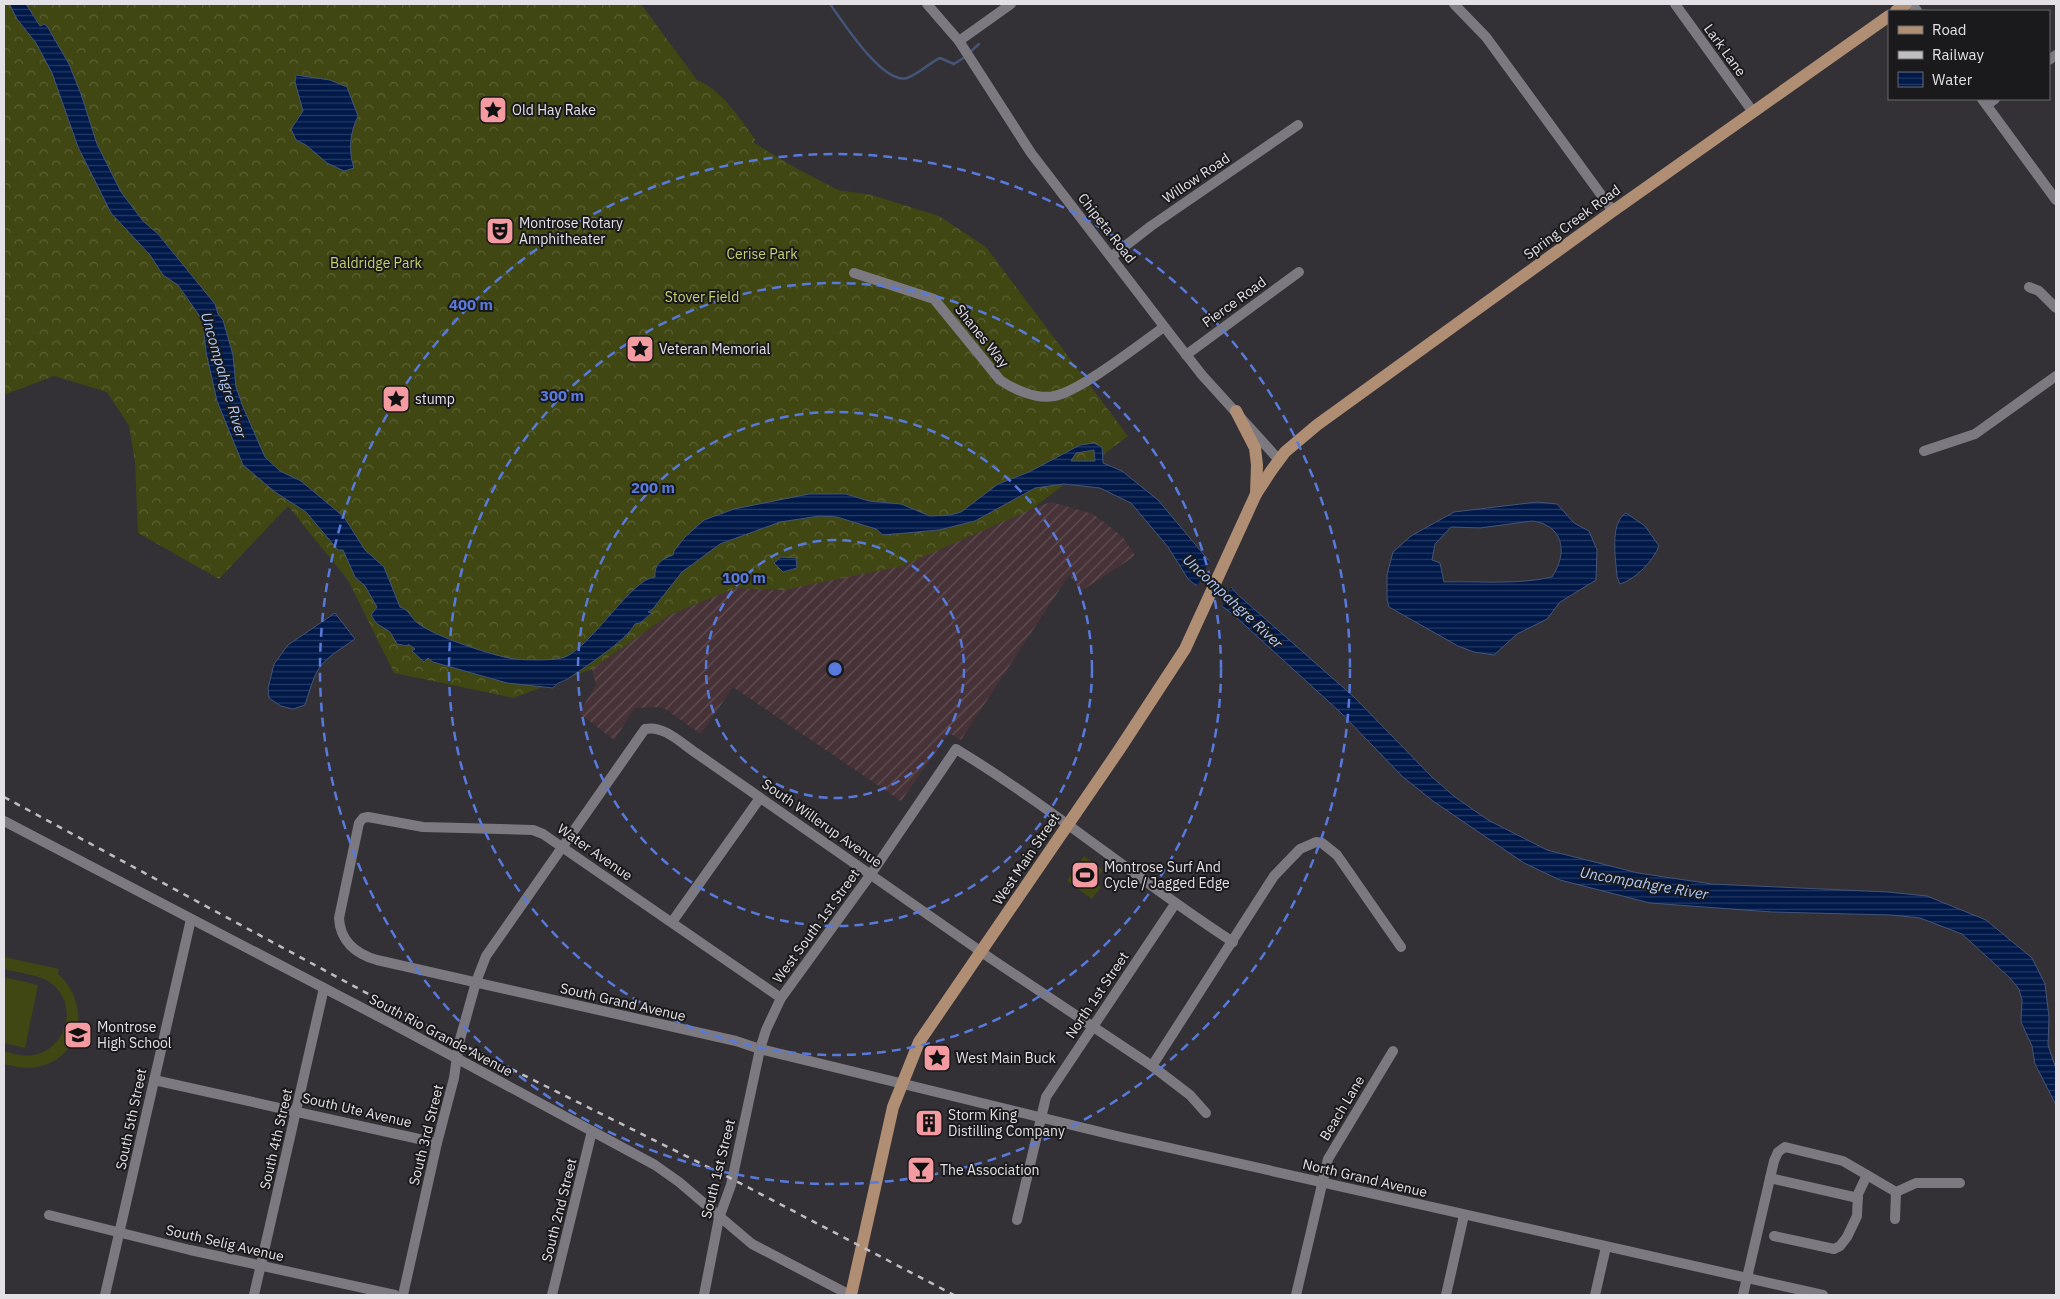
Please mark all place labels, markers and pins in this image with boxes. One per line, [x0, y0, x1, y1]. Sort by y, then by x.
place icon: Old Hay Rake [478, 95, 508, 125]
place label: Old Hay Rake [512, 101, 596, 119]
place label: Montrose Rotary Amphitheater [519, 214, 623, 248]
theatre icon: Montrose Rotary Amphitheater [485, 216, 515, 246]
place icon: Veteran Memorial [625, 334, 655, 364]
place label: Veteran Memorial [659, 340, 770, 358]
place icon: stump [381, 384, 411, 414]
place label: stump [415, 390, 455, 408]
centre of rings [826, 660, 844, 678]
place label: Montrose Surf And Cycle / Jagged Edge [1104, 858, 1230, 892]
sports icon: Montrose Surf And Cycle / Jagged Edge [1070, 860, 1100, 890]
place label: Montrose High School [97, 1018, 172, 1052]
school or university icon: Montrose High School [63, 1020, 93, 1050]
place icon: West Main Buck [922, 1043, 952, 1073]
place label: West Main Buck [956, 1049, 1057, 1067]
place label: Storm King Distilling Company [948, 1106, 1065, 1140]
building icon: Storm King Distilling Company [914, 1108, 944, 1138]
bar icon: The Association [906, 1155, 936, 1185]
place label: The Association [940, 1161, 1040, 1179]

